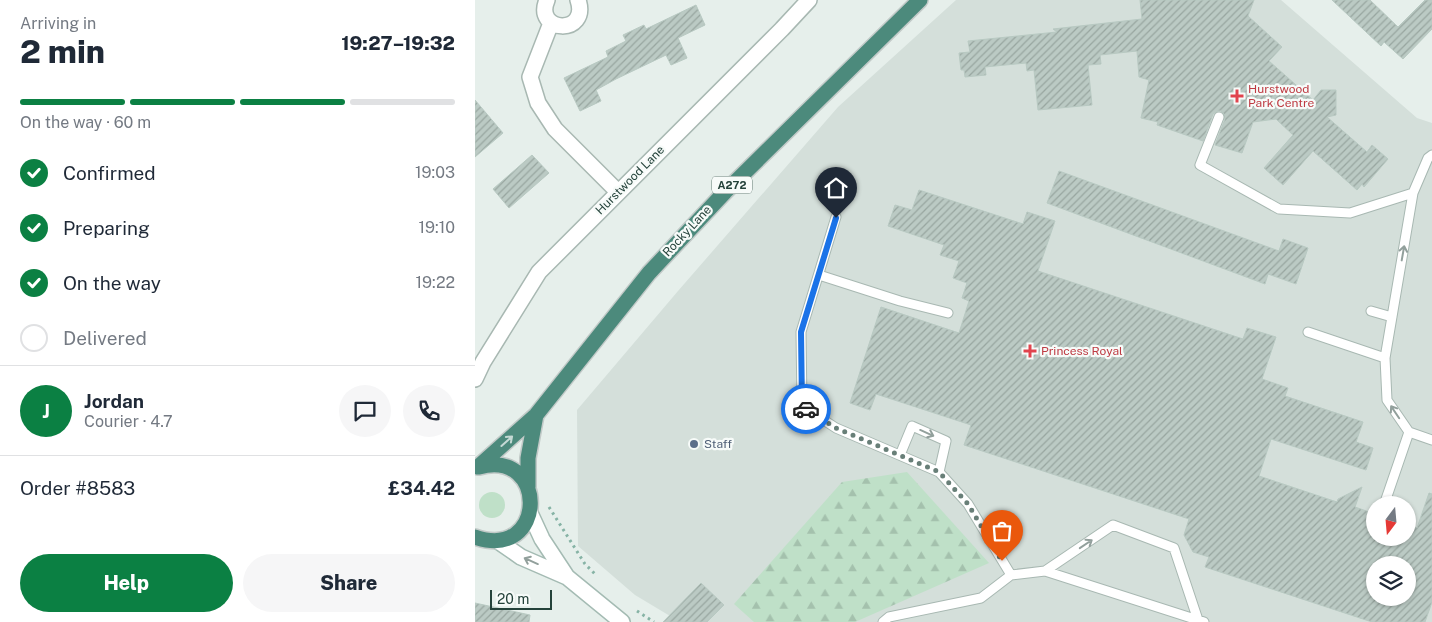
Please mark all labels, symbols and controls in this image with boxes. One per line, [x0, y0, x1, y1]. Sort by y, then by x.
text: Arriving in [20, 14, 96, 33]
text: 19:27–19:32 [341, 32, 455, 54]
text: 2 min [20, 33, 105, 70]
place label: Hurstwood Park Centre [1248, 82, 1314, 110]
marker: Hurstwood Park Centre [1230, 89, 1244, 103]
text: On the way · 60 m [20, 113, 151, 132]
street label: Hurstwood Lane [593, 143, 667, 217]
icon: check [20, 159, 48, 187]
text: Confirmed [63, 162, 156, 184]
text: 19:03 [415, 163, 455, 182]
pin [815, 167, 857, 218]
icon: home [822, 174, 850, 202]
road number: A272 [712, 176, 752, 194]
street label: Rocky Lane [660, 203, 714, 259]
icon: check [20, 214, 48, 242]
text: Preparing [63, 217, 150, 239]
text: 19:10 [419, 218, 455, 237]
one-way arrow [1398, 246, 1408, 262]
icon: check [20, 269, 48, 297]
text: On the way [63, 272, 161, 294]
text: 19:22 [415, 273, 455, 292]
text: Delivered [63, 327, 147, 349]
marker: Princess Royal [1023, 344, 1037, 358]
place label: Princess Royal [1041, 344, 1123, 358]
courier [781, 384, 831, 434]
button: chat [339, 385, 391, 437]
button: phone [403, 385, 455, 437]
text: Jordan [84, 390, 144, 412]
icon: car [792, 395, 820, 423]
text: J [42, 400, 50, 422]
one-way arrow [1390, 405, 1400, 419]
text: Courier · 4.7 [84, 412, 173, 431]
one-way arrow [919, 428, 934, 438]
one-way arrow [501, 435, 514, 447]
place label: Staff [704, 437, 732, 451]
marker: Staff [688, 438, 700, 450]
text: Order #8583 [20, 477, 135, 499]
text: £34.42 [388, 477, 455, 499]
north arrow [1366, 496, 1416, 546]
map controls [1366, 496, 1416, 606]
pin [981, 510, 1023, 561]
icon: bag [988, 517, 1016, 545]
one-way arrow [1078, 538, 1092, 548]
button: Help [20, 554, 233, 612]
button: Share [243, 554, 455, 612]
one-way arrow [524, 556, 539, 566]
button: layers [1366, 556, 1416, 606]
scale bar [490, 587, 553, 610]
text: 20 m [497, 591, 529, 607]

